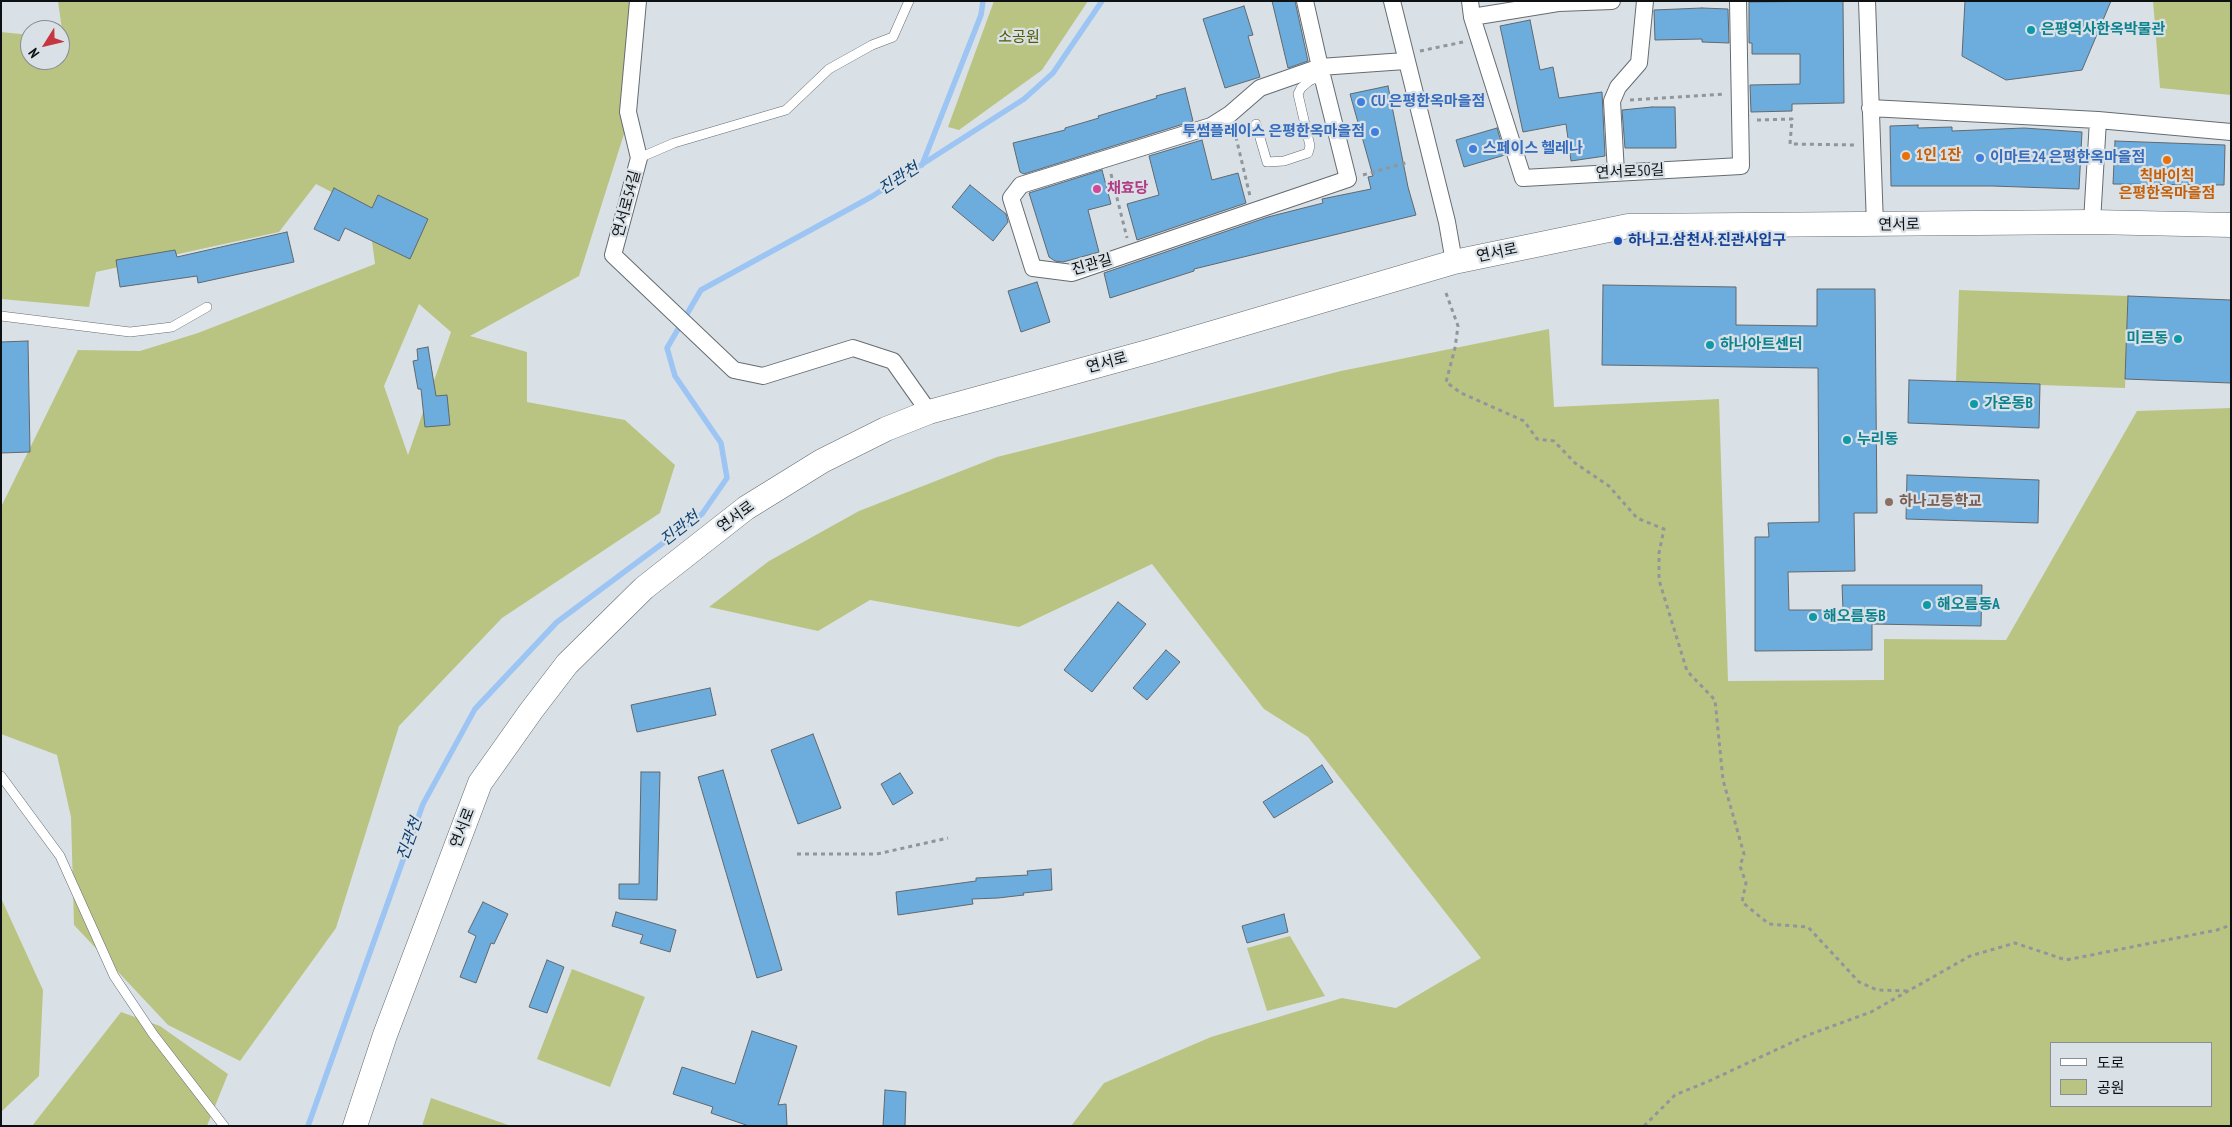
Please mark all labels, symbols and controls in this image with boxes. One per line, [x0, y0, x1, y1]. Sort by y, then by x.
north arrow [20, 20, 70, 70]
place label: 은평역사한옥박물관 [2041, 21, 2165, 39]
marker: 은평역사한옥박물관 [2025, 24, 2037, 36]
park label: 소공원 [998, 29, 1040, 47]
text: N [24, 45, 43, 62]
place label: CU 은평한옥마을점 [1371, 93, 1485, 111]
marker: CU 은평한옥마을점 [1355, 96, 1367, 108]
place label: 투썸플레이스 은평한옥마을점 [1183, 123, 1365, 141]
marker: 투썸플레이스 은평한옥마을점 [1369, 126, 1381, 138]
place label: 스페이스 헬레나 [1483, 140, 1583, 158]
marker: 스페이스 헬레나 [1467, 143, 1479, 155]
place label: 1인 1잔 [1916, 147, 1961, 165]
place label: 이마트24 은평한옥마을점 [1990, 149, 2145, 167]
marker: 1인 1잔 [1900, 150, 1912, 162]
marker: 이마트24 은평한옥마을점 [1974, 152, 1986, 164]
marker: 칙바이칙 은평한옥마을점 [2161, 154, 2173, 166]
water label: 진관천 [875, 159, 923, 199]
street label: 연서로50길 [1595, 161, 1665, 183]
street label: 연서로54길 [609, 168, 645, 240]
place label: 칙바이칙 은평한옥마을점 [2119, 168, 2215, 203]
place label: 채효당 [1107, 180, 1148, 198]
marker: 채효당 [1091, 183, 1103, 195]
street label: 연서로 [1878, 216, 1920, 234]
place label: 하나고.삼천사.진관사입구 [1628, 232, 1786, 250]
marker: 하나고.삼천사.진관사입구 [1612, 235, 1624, 247]
street label: 연서로 [1475, 240, 1519, 266]
street label: 진관길 [1070, 251, 1114, 279]
place label: 미르동 [2127, 330, 2168, 348]
marker: 미르동 [2172, 333, 2184, 345]
place label: 하나아트센터 [1720, 336, 1803, 354]
marker: 하나아트센터 [1704, 339, 1716, 351]
street label: 연서로 [1085, 349, 1129, 377]
place label: 가온동B [1984, 395, 2033, 413]
marker: 가온동B [1968, 398, 1980, 410]
place label: 누리동 [1857, 431, 1898, 449]
marker: 누리동 [1841, 434, 1853, 446]
place label: 하나고등학교 [1899, 493, 1982, 511]
marker: 하나고등학교 [1883, 496, 1895, 508]
street label: 연서로 [714, 498, 758, 536]
water label: 진관천 [657, 508, 703, 550]
place label: 해오름동A [1937, 596, 2000, 614]
marker: 해오름동A [1921, 599, 1933, 611]
place label: 해오름동B [1823, 608, 1886, 626]
marker: 해오름동B [1807, 611, 1819, 623]
street label: 연서로 [447, 805, 479, 851]
water label: 진관천 [393, 815, 427, 863]
legend [2050, 1042, 2212, 1107]
text: 도로 [2097, 1053, 2125, 1072]
text: 공원 [2097, 1078, 2125, 1097]

